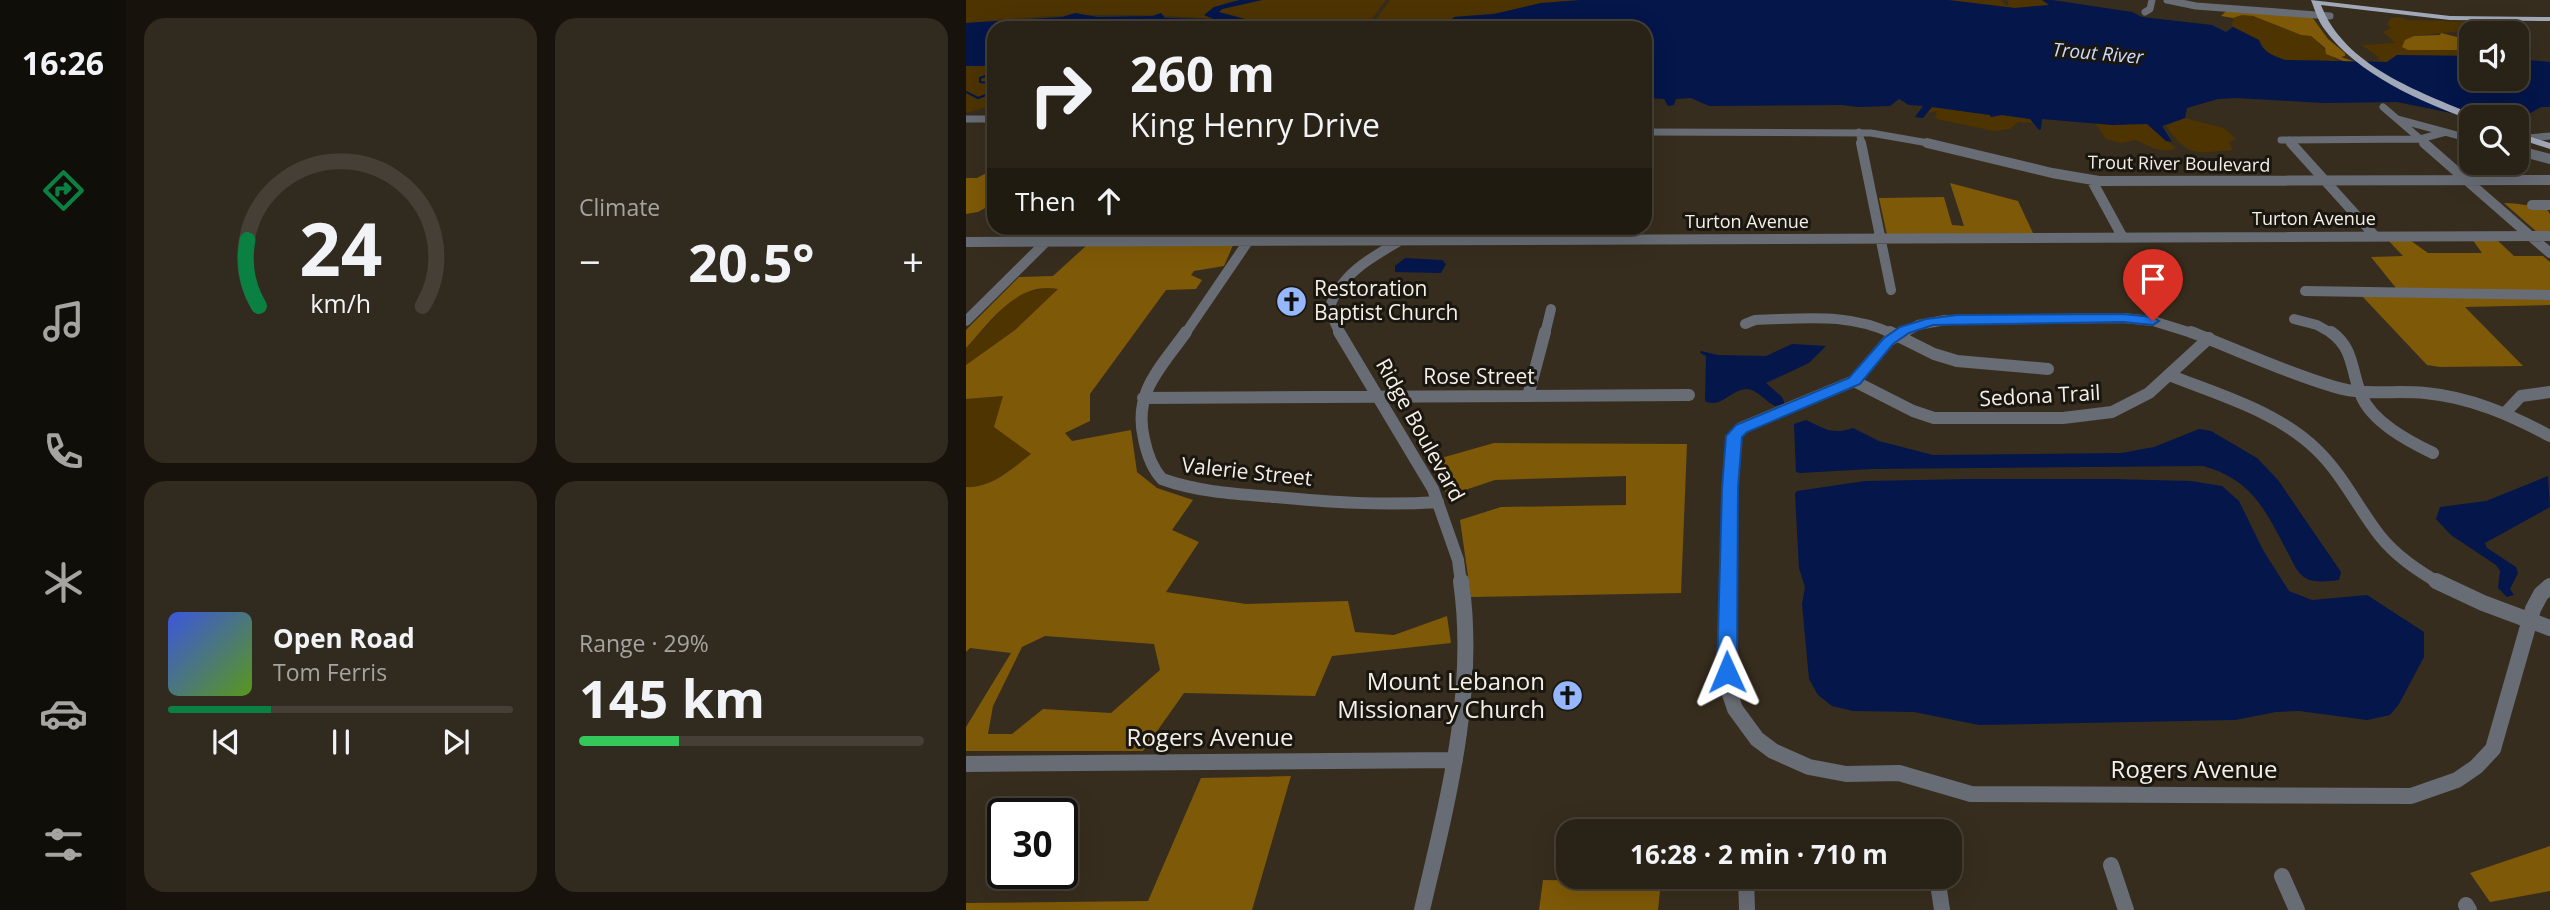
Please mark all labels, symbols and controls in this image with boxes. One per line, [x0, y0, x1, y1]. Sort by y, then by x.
map controls [2459, 21, 2529, 175]
button: sound [2459, 21, 2529, 91]
water label: Trout River [2051, 36, 2146, 70]
text: 260 m [1130, 40, 1275, 106]
text: 16:26 [22, 41, 104, 84]
icon: right [1015, 49, 1106, 140]
text: King Henry Drive [1130, 103, 1380, 146]
button: search [2459, 105, 2529, 175]
street label: Trout River Boulevard [2088, 149, 2270, 177]
icon: directions [39, 166, 88, 215]
icon: ahead [1090, 182, 1128, 220]
text: Then [1015, 183, 1076, 219]
text: Climate [579, 191, 660, 223]
text: 24 [299, 199, 382, 298]
street label: Turton Avenue [2252, 206, 2376, 230]
street label: Turton Avenue [1685, 209, 1809, 233]
text: 20.5° [688, 226, 815, 297]
text: − [579, 235, 601, 287]
text: + [902, 235, 924, 287]
pin [2123, 249, 2183, 321]
icon: arrive [2134, 260, 2172, 298]
place label: Restoration Baptist Church [1314, 274, 1458, 326]
church icon: Restoration Baptist Church [1274, 284, 1308, 318]
text: km/h [310, 286, 371, 320]
icon: music [39, 297, 88, 346]
street label: Ridge Boulevard [1370, 353, 1472, 506]
street label: Rose Street [1423, 362, 1535, 390]
street label: Sedona Trail [1979, 378, 2101, 412]
icon: phone [39, 427, 88, 476]
street label: Valerie Street [1180, 450, 1314, 492]
icon: climate [39, 558, 88, 607]
text: Open Road [273, 620, 415, 656]
text: Range · 29% [579, 627, 709, 659]
position arrow [1690, 635, 1764, 709]
text: Tom Ferris [273, 656, 387, 688]
text: 145 km [579, 662, 765, 733]
place label: Mount Lebanon Missionary Church [1337, 664, 1545, 725]
church icon: Mount Lebanon Missionary Church [1551, 679, 1585, 713]
icon: car [39, 689, 88, 738]
street label: Rogers Avenue [1127, 720, 1293, 753]
icon: previous [207, 723, 245, 761]
icon: pause [322, 723, 360, 761]
icon: next [437, 723, 475, 761]
street label: Rogers Avenue [2111, 752, 2277, 785]
speed limit sign: 30 [987, 798, 1078, 889]
icon: filters [39, 820, 88, 869]
text: 16:28 · 2 min · 710 m [1630, 836, 1888, 872]

